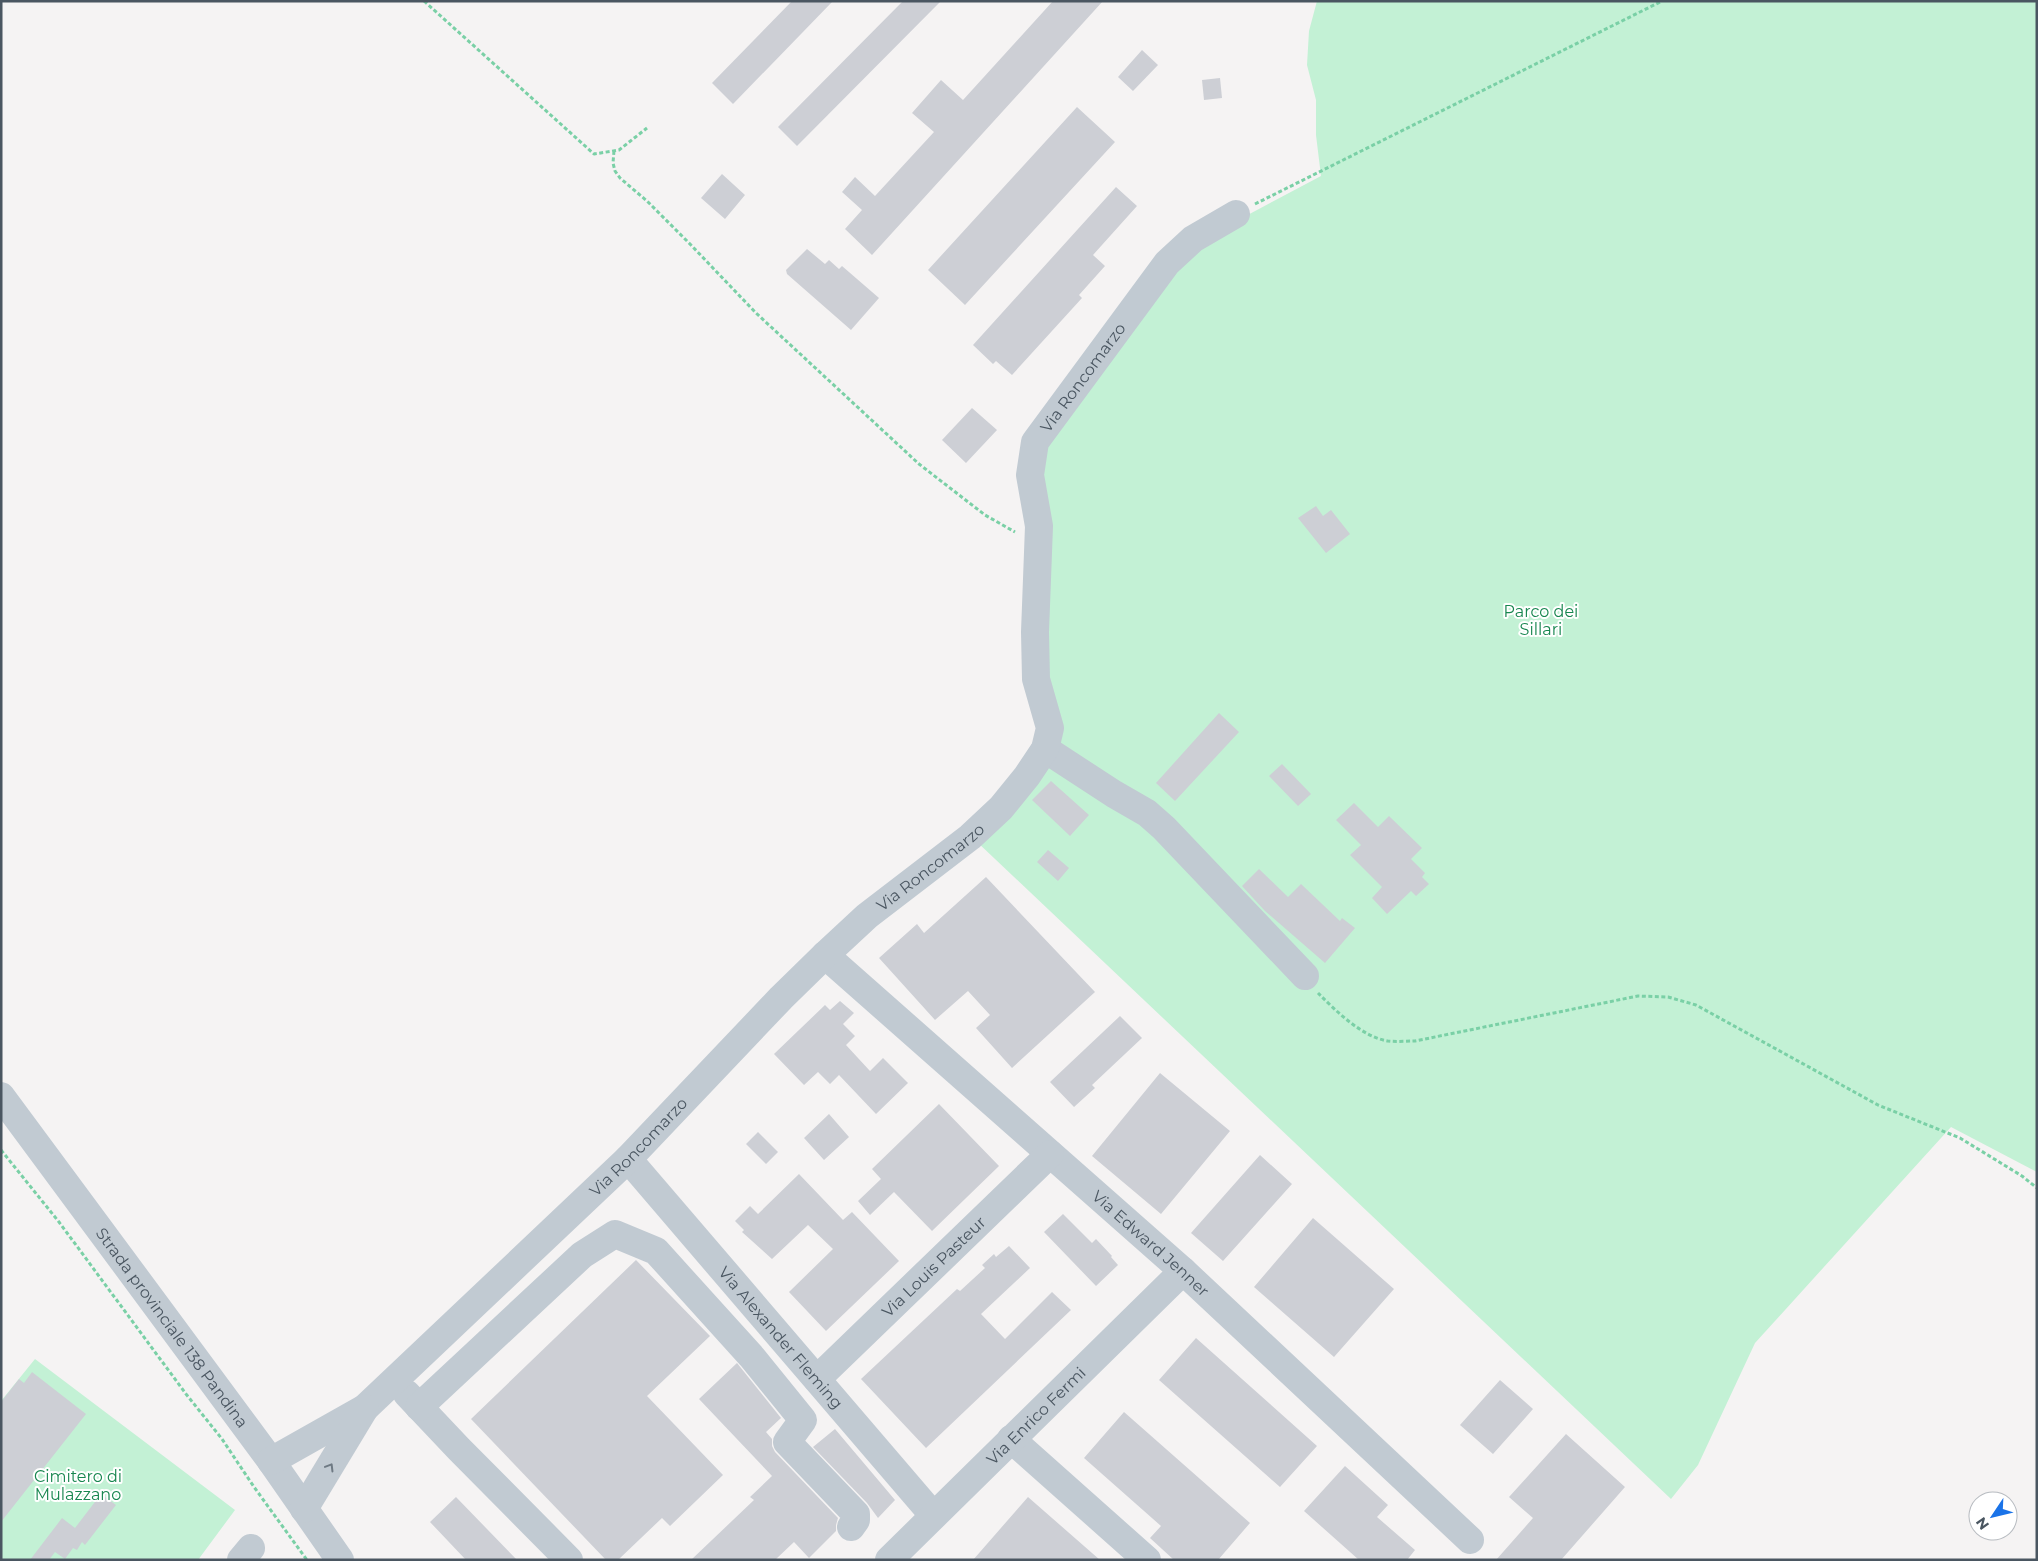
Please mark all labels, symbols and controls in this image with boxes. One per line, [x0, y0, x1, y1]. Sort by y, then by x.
street label: Via Roncomarzo [1036, 319, 1130, 436]
park label: Parco dei Sillari [1504, 602, 1578, 639]
street label: Via Roncomarzo [873, 820, 988, 915]
street label: Via Roncomarzo [586, 1094, 691, 1200]
street label: Via Edward Jenner [1088, 1186, 1213, 1301]
street label: Via Louis Pasteur [878, 1212, 990, 1321]
street label: Strada provinciale 138 Pandina [92, 1224, 252, 1432]
street label: Via Alexander Fleming [714, 1263, 847, 1413]
street label: Via Enrico Fermi [983, 1363, 1090, 1469]
one-way arrow [323, 1463, 333, 1472]
park label: Cimitero di Mulazzano [34, 1467, 122, 1504]
north arrow [1968, 1491, 2018, 1541]
text: N [1972, 1514, 1993, 1533]

